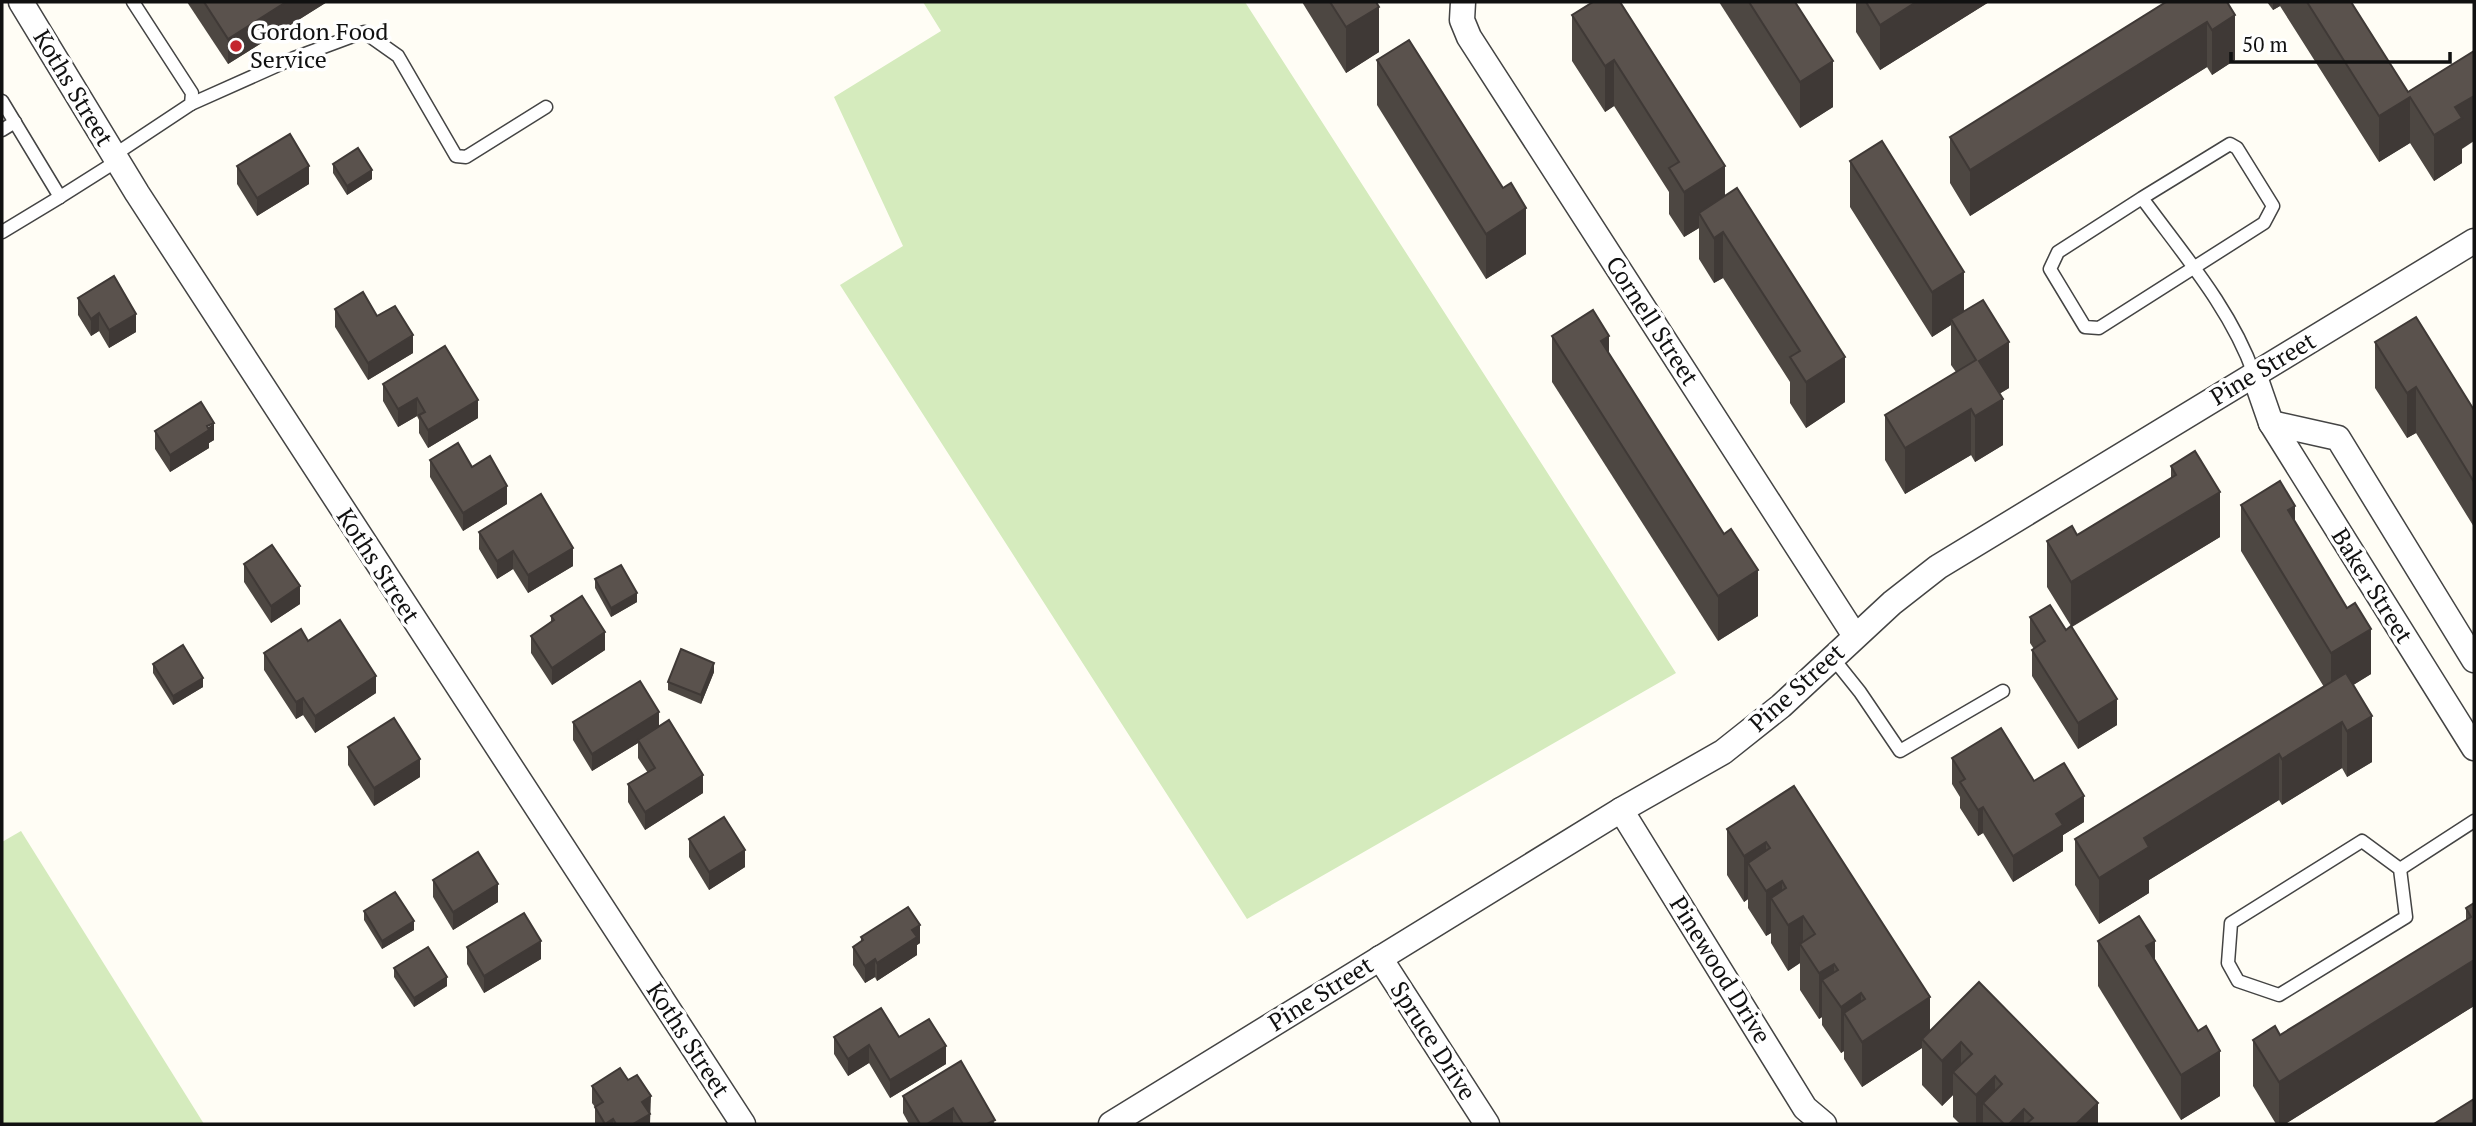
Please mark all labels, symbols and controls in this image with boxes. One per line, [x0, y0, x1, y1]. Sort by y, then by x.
place label: Gordon Food Service [250, 15, 389, 75]
scale bar [2231, 21, 2450, 65]
street label: Koths Street [27, 23, 121, 152]
text: 50 m [2242, 30, 2288, 58]
marker: Gordon Food Service [228, 38, 244, 54]
street label: Cornell Street [1599, 250, 1707, 391]
street label: Pine Street [2204, 324, 2321, 412]
street label: Koths Street [330, 502, 428, 629]
street label: Baker Street [2325, 522, 2421, 649]
street label: Pine Street [1742, 636, 1851, 739]
street label: Pinewood Drive [1663, 890, 1779, 1049]
street label: Pine Street [1262, 948, 1379, 1038]
street label: Spruce Drive [1384, 975, 1484, 1106]
street label: Koths Street [640, 976, 738, 1103]

